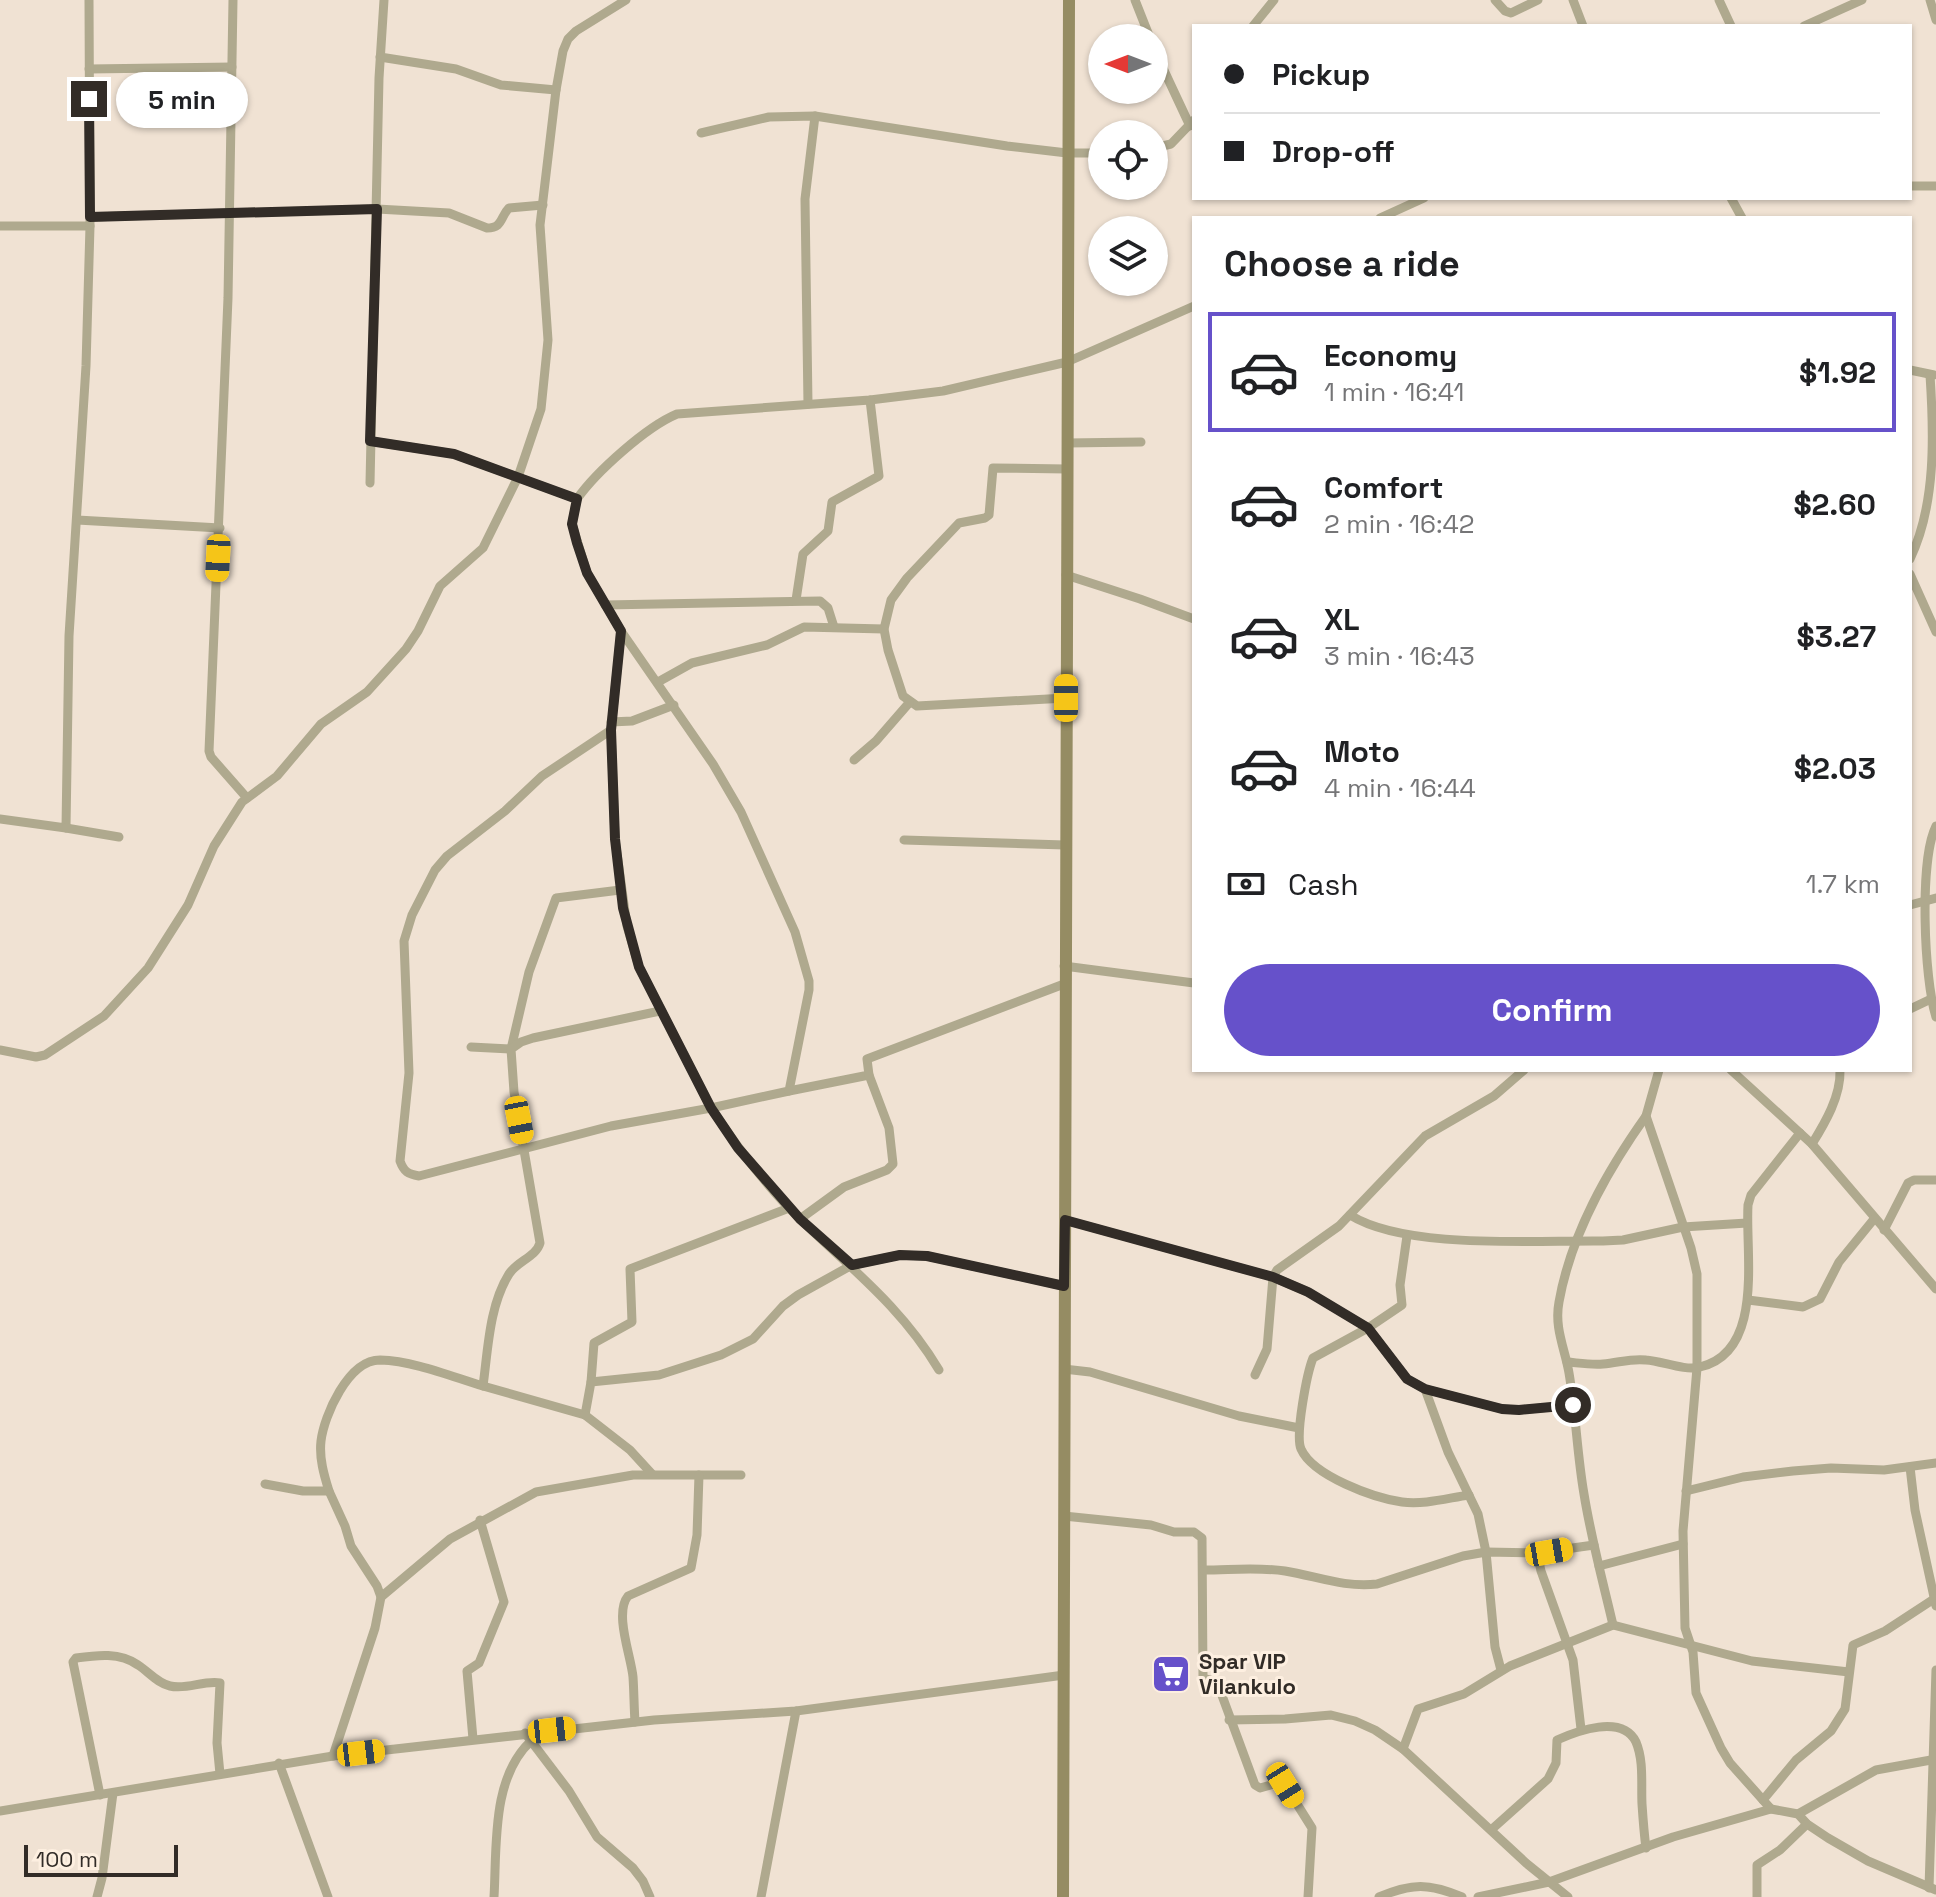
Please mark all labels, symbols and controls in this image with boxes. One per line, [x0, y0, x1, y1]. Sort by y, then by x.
north arrow [1088, 24, 1168, 104]
map controls [1088, 24, 1168, 296]
text: Pickup [1272, 55, 1370, 94]
callout: 5 min [117, 71, 249, 127]
route end [71, 81, 107, 117]
text: 5 min [148, 83, 216, 117]
button: locate [1088, 120, 1168, 200]
text: Drop-off [1272, 132, 1395, 171]
button: layers [1088, 216, 1168, 296]
text: Choose a ride [1224, 241, 1460, 287]
icon: car [1228, 336, 1300, 408]
text: Economy [1324, 336, 1457, 375]
text: $1.92 [1799, 353, 1876, 392]
text: 1 min · 16:41 [1324, 375, 1464, 409]
icon: car [1228, 468, 1300, 540]
text: Comfort [1324, 468, 1443, 507]
text: $2.60 [1793, 485, 1876, 524]
text: 2 min · 16:42 [1324, 507, 1475, 541]
car [205, 533, 231, 583]
icon: car [1228, 600, 1300, 672]
text: XL [1324, 600, 1360, 639]
text: $3.27 [1797, 617, 1876, 656]
text: 3 min · 16:43 [1324, 639, 1475, 673]
car [1054, 674, 1078, 722]
icon: car [1228, 732, 1300, 804]
text: Moto [1324, 732, 1400, 771]
text: $2.03 [1794, 749, 1876, 788]
text: 4 min · 16:44 [1324, 771, 1476, 805]
icon: cash [1224, 862, 1268, 906]
text: Cash [1288, 865, 1359, 904]
text: 1.7 km [1806, 867, 1880, 901]
button: Confirm [1224, 964, 1880, 1056]
car [503, 1094, 535, 1146]
route start [1555, 1387, 1591, 1423]
car [1523, 1536, 1575, 1568]
place label: Spar VIP Vilankulo [1199, 1647, 1296, 1700]
supermarket icon: Spar VIP Vilankulo [1150, 1653, 1192, 1695]
car [527, 1716, 577, 1744]
car [336, 1738, 386, 1768]
car [1262, 1758, 1308, 1812]
scale bar [24, 1841, 178, 1877]
text: 100 m [36, 1845, 98, 1873]

